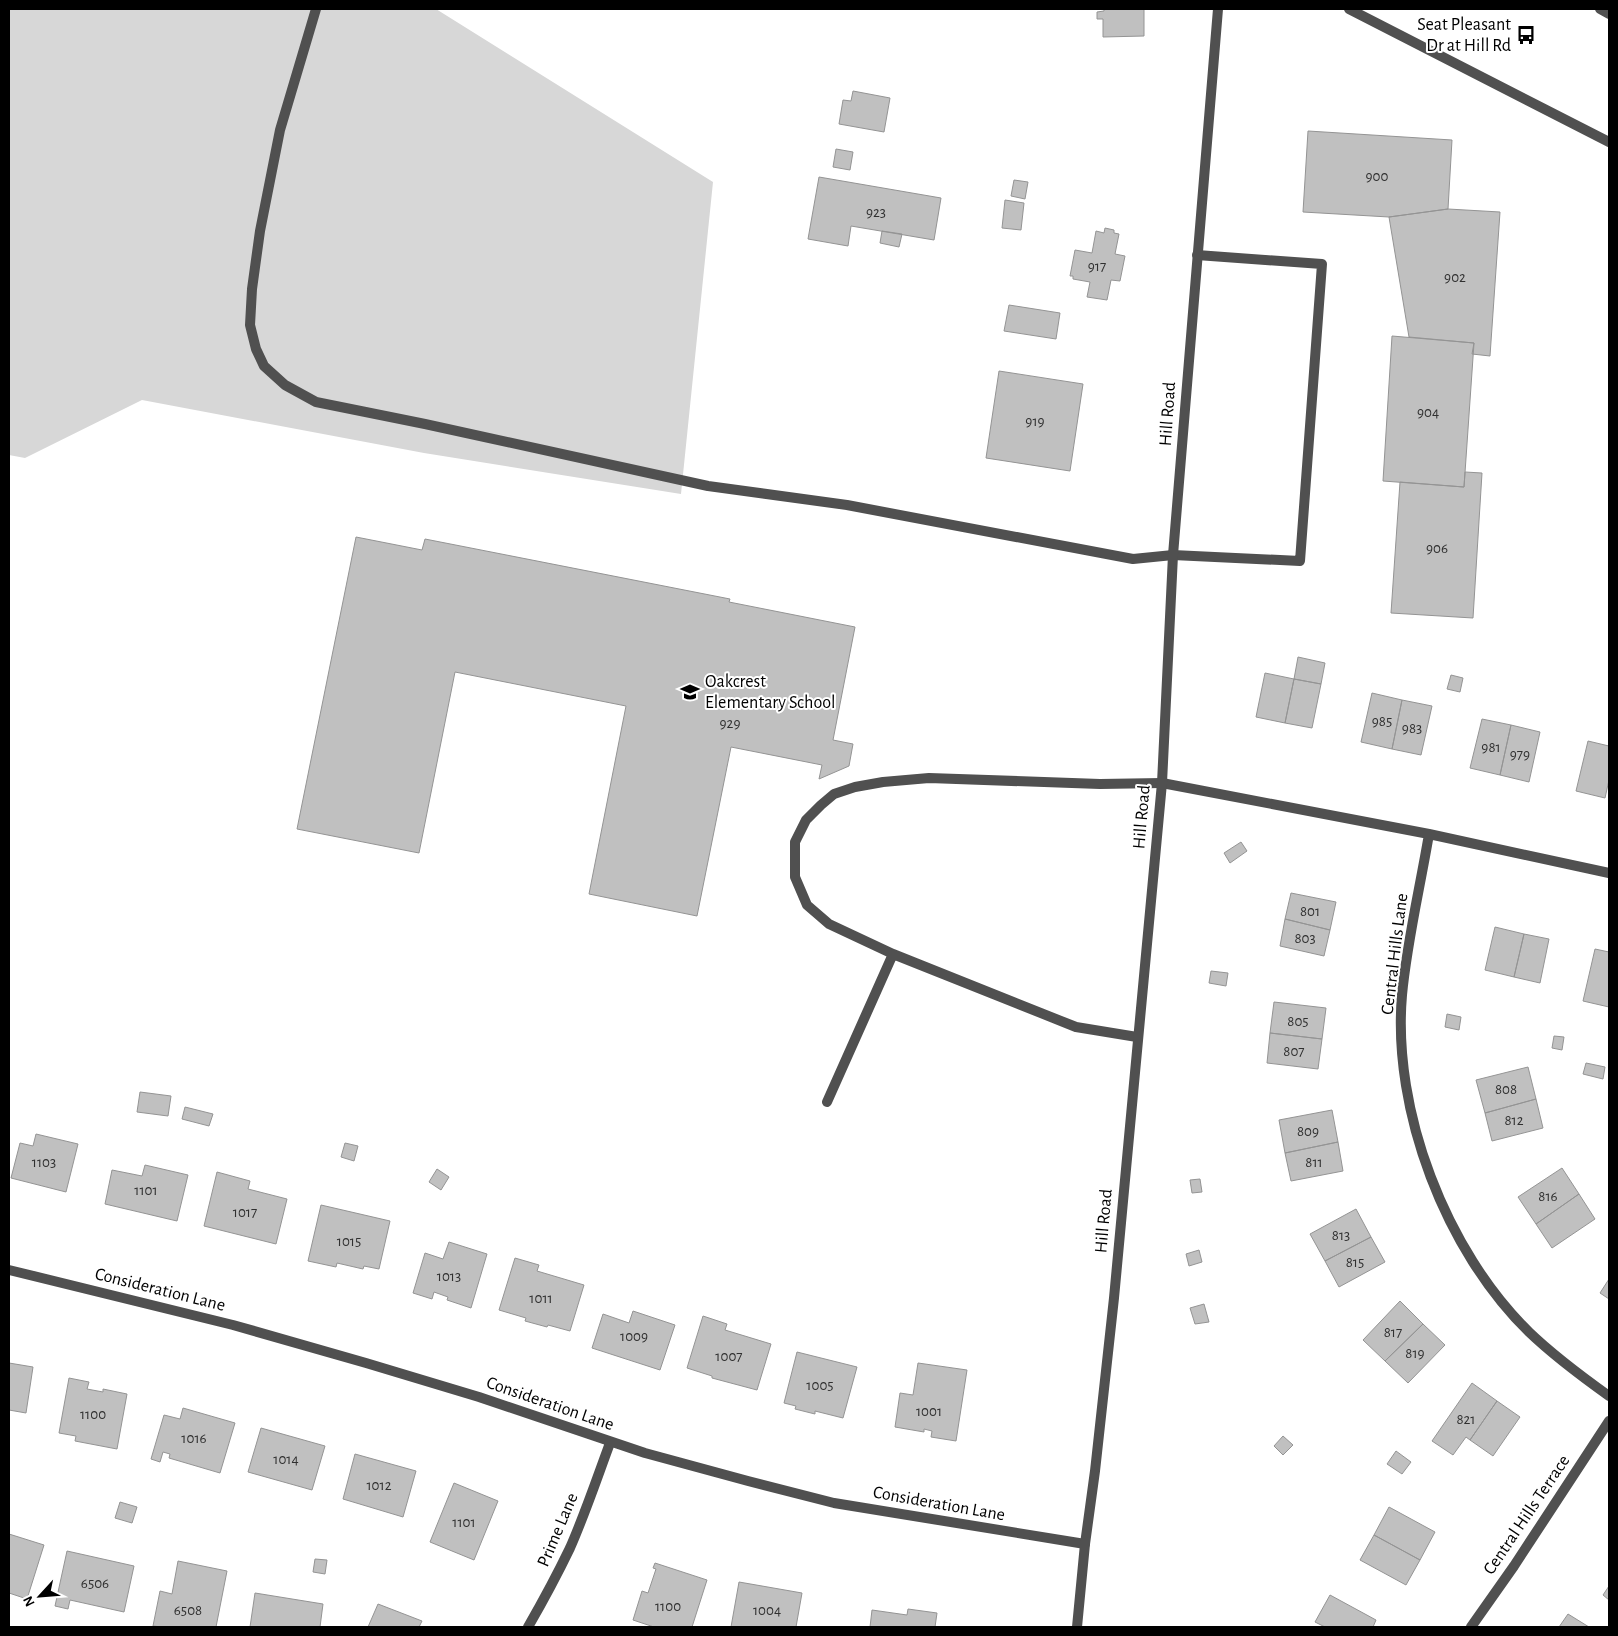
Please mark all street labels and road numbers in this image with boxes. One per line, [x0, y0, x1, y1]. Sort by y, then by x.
street label: Hill Road [1157, 381, 1179, 447]
street label: Hill Road [1130, 784, 1154, 850]
street label: Central Hills Lane [1379, 892, 1411, 1016]
street label: Hill Road [1092, 1188, 1116, 1254]
street label: Consideration Lane [93, 1265, 227, 1315]
street label: Consideration Lane [484, 1374, 616, 1434]
street label: Central Hills Terrace [1480, 1452, 1574, 1578]
street label: Consideration Lane [872, 1484, 1006, 1524]
street label: Prime Lane [534, 1491, 582, 1569]

